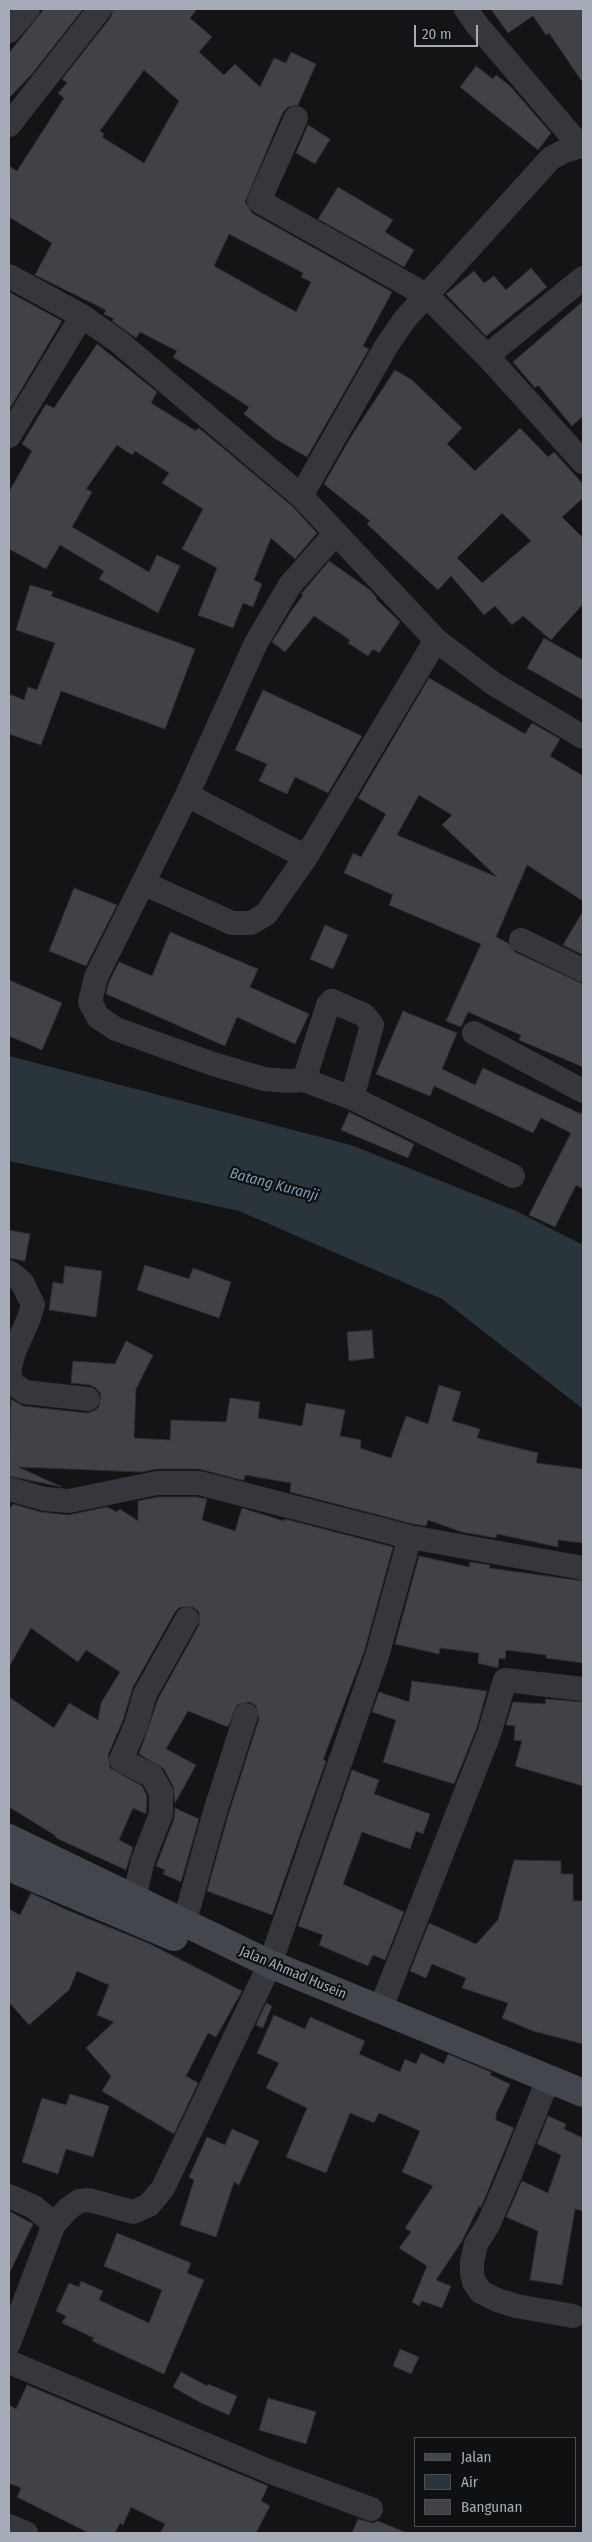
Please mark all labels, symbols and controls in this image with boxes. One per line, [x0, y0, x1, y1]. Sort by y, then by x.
scale bar [417, 15, 481, 47]
text: 20 m [422, 25, 452, 43]
water label: Batang Kuranji [228, 1165, 320, 1205]
street label: Jalan Ahmad Husein [237, 1943, 349, 2003]
legend [414, 2437, 577, 2527]
text: Jalan [461, 2448, 491, 2466]
text: Air [461, 2473, 478, 2491]
text: Bangunan [461, 2498, 522, 2516]

